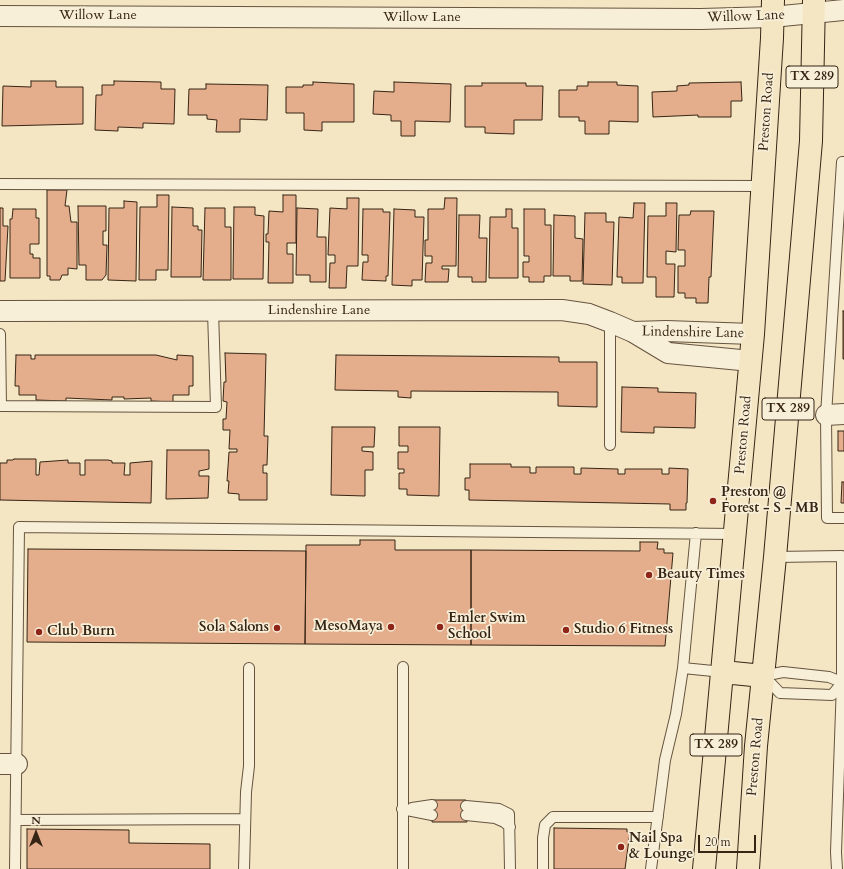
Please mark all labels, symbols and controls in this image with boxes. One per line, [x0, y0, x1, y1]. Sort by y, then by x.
street label: Willow Lane [707, 7, 785, 27]
street label: Willow Lane [59, 8, 137, 24]
street label: Willow Lane [383, 10, 461, 26]
road number: TX 289 [786, 66, 838, 88]
street label: Preston Road [756, 72, 778, 152]
street label: Lindenshire Lane [268, 303, 370, 319]
street label: Lindenshire Lane [642, 324, 744, 342]
street label: Preston Road [732, 395, 756, 475]
road number: TX 289 [762, 398, 814, 420]
place label: Preston @ Forest - S - MB [721, 485, 819, 518]
marker: Preston @ Forest - S - MB [708, 496, 718, 506]
place label: Beauty Times [657, 567, 745, 583]
marker: Beauty Times [644, 570, 654, 580]
place label: Emler Swim School [448, 611, 526, 644]
place label: MesoMaya [314, 619, 383, 635]
place label: Sola Salons [199, 620, 269, 636]
marker: MesoMaya [386, 622, 396, 632]
marker: Emler Swim School [435, 622, 445, 632]
place label: Studio 6 Fitness [574, 622, 673, 638]
marker: Sola Salons [272, 623, 282, 633]
place label: Club Burn [47, 624, 115, 640]
marker: Studio 6 Fitness [561, 625, 571, 635]
marker: Club Burn [34, 627, 44, 637]
street label: Preston Road [744, 717, 768, 797]
road number: TX 289 [690, 734, 742, 756]
north arrow [16, 813, 56, 853]
text: N [31, 813, 41, 828]
scale bar [700, 827, 758, 853]
place label: Nail Spa & Lounge [629, 831, 693, 864]
text: 20 m [705, 834, 731, 850]
marker: Nail Spa & Lounge [616, 842, 626, 852]

